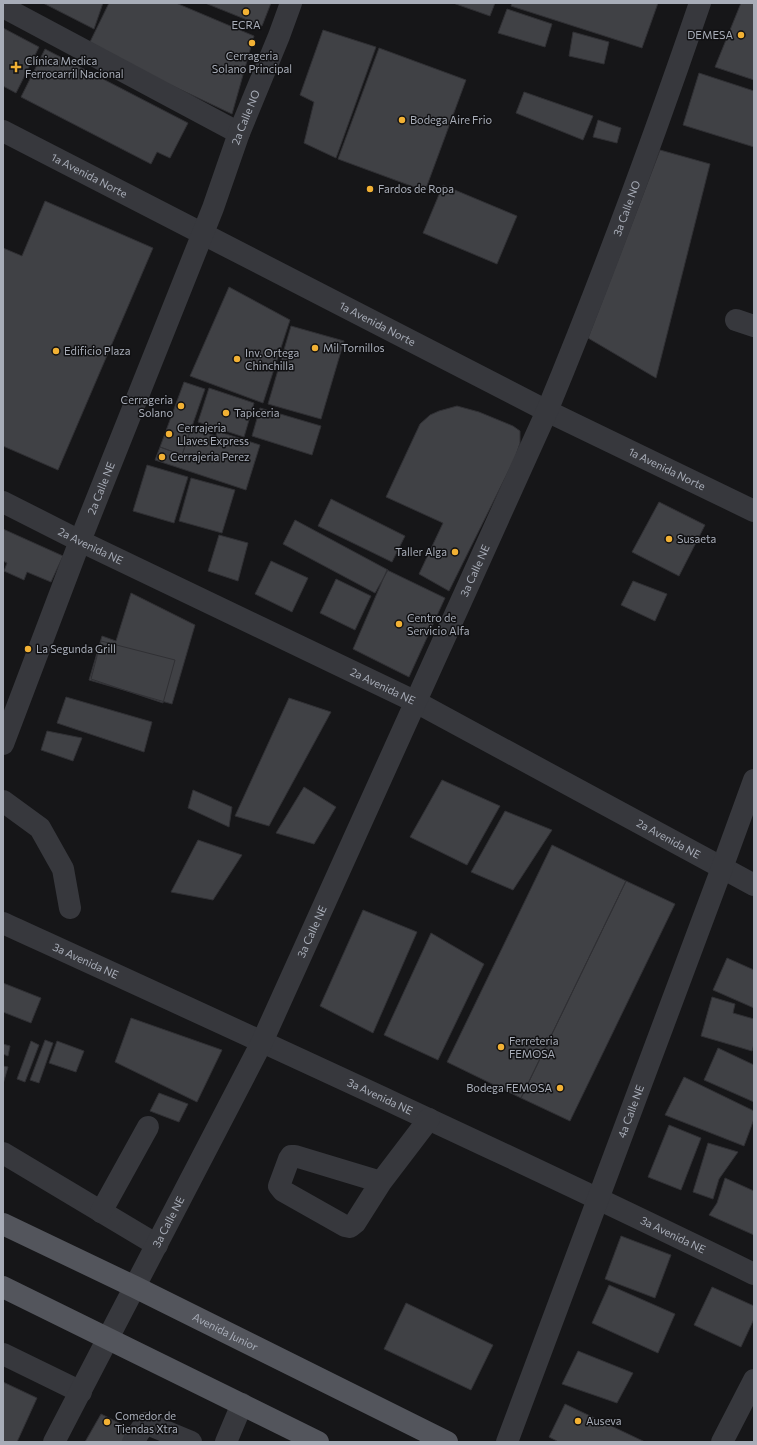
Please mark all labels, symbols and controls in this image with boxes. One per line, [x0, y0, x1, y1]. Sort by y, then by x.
marker: ECRA [241, 7, 251, 17]
place label: ECRA [231, 18, 261, 31]
place label: DEMESA [687, 28, 733, 41]
marker: DEMESA [736, 30, 746, 40]
marker: Cerrageria Solano Principal [247, 38, 257, 48]
place label: Cerrageria Solano Principal [212, 49, 292, 75]
place label: Clínica Medica Ferrocarril Nacional [25, 54, 124, 80]
marker: Clínica Medica Ferrocarril Nacional [10, 61, 22, 73]
street label: 2a Calle NO [228, 88, 262, 146]
place label: Bodega Aire Frio [410, 113, 492, 126]
marker: Bodega Aire Frio [397, 115, 407, 125]
street label: 1a Avenida Norte [49, 150, 130, 200]
street label: 3a Calle NO [610, 179, 642, 238]
place label: Fardos de Ropa [378, 182, 454, 195]
marker: Fardos de Ropa [365, 184, 375, 194]
street label: 1a Avenida Norte [337, 298, 418, 348]
place label: Mil Tornillos [323, 341, 385, 354]
marker: Mil Tornillos [310, 343, 320, 353]
place label: Edificio Plaza [64, 344, 131, 357]
marker: Edificio Plaza [51, 346, 61, 356]
place label: Inv. Ortega Chinchilla [245, 346, 299, 372]
marker: Inv. Ortega Chinchilla [232, 354, 242, 364]
place label: Cerrageria Solano [121, 393, 173, 419]
marker: Cerrageria Solano [176, 401, 186, 411]
place label: Tapiceria [234, 406, 279, 419]
marker: Tapiceria [221, 408, 231, 418]
place label: Cerrajeria Llaves Express [177, 421, 249, 447]
marker: Cerrajeria Llaves Express [164, 429, 174, 439]
street label: 1a Avenida Norte [627, 444, 708, 493]
place label: Cerrajeria Perez [170, 450, 250, 463]
marker: Cerrajeria Perez [157, 452, 167, 462]
street label: 2a Calle NE [84, 460, 117, 516]
street label: 2a Avenida NE [56, 524, 125, 567]
place label: Susaeta [677, 532, 716, 545]
marker: Susaeta [664, 534, 674, 544]
street label: 3a Calle NE [457, 542, 492, 599]
place label: Taller Alga [395, 545, 447, 558]
marker: Taller Alga [450, 547, 460, 557]
place label: Centro de Servicio Alfa [407, 611, 469, 637]
marker: Centro de Servicio Alfa [394, 619, 404, 629]
place label: La Segunda Grill [36, 642, 116, 655]
marker: La Segunda Grill [23, 644, 33, 654]
street label: 2a Avenida NE [348, 664, 418, 707]
street label: 2a Avenida NE [635, 816, 703, 861]
street label: 3a Calle NE [294, 903, 329, 959]
street label: 3a Avenida NE [51, 940, 121, 981]
place label: Ferreteria FEMOSA [509, 1034, 558, 1060]
marker: Ferreteria FEMOSA [496, 1042, 506, 1052]
street label: 3a Avenida NE [345, 1075, 415, 1117]
place label: Bodega FEMOSA [466, 1081, 552, 1094]
marker: Bodega FEMOSA [555, 1083, 565, 1093]
street label: 4a Calle NE [614, 1083, 646, 1140]
street label: 3a Calle NE [149, 1194, 187, 1249]
street label: 3a Avenida NE [639, 1213, 708, 1256]
street label: Avenida Junior [191, 1310, 261, 1353]
place label: Comedor de Tiendas Xtra [115, 1409, 178, 1435]
place label: Auseva [586, 1414, 622, 1427]
marker: Auseva [573, 1416, 583, 1426]
marker: Comedor de Tiendas Xtra [102, 1417, 112, 1427]

